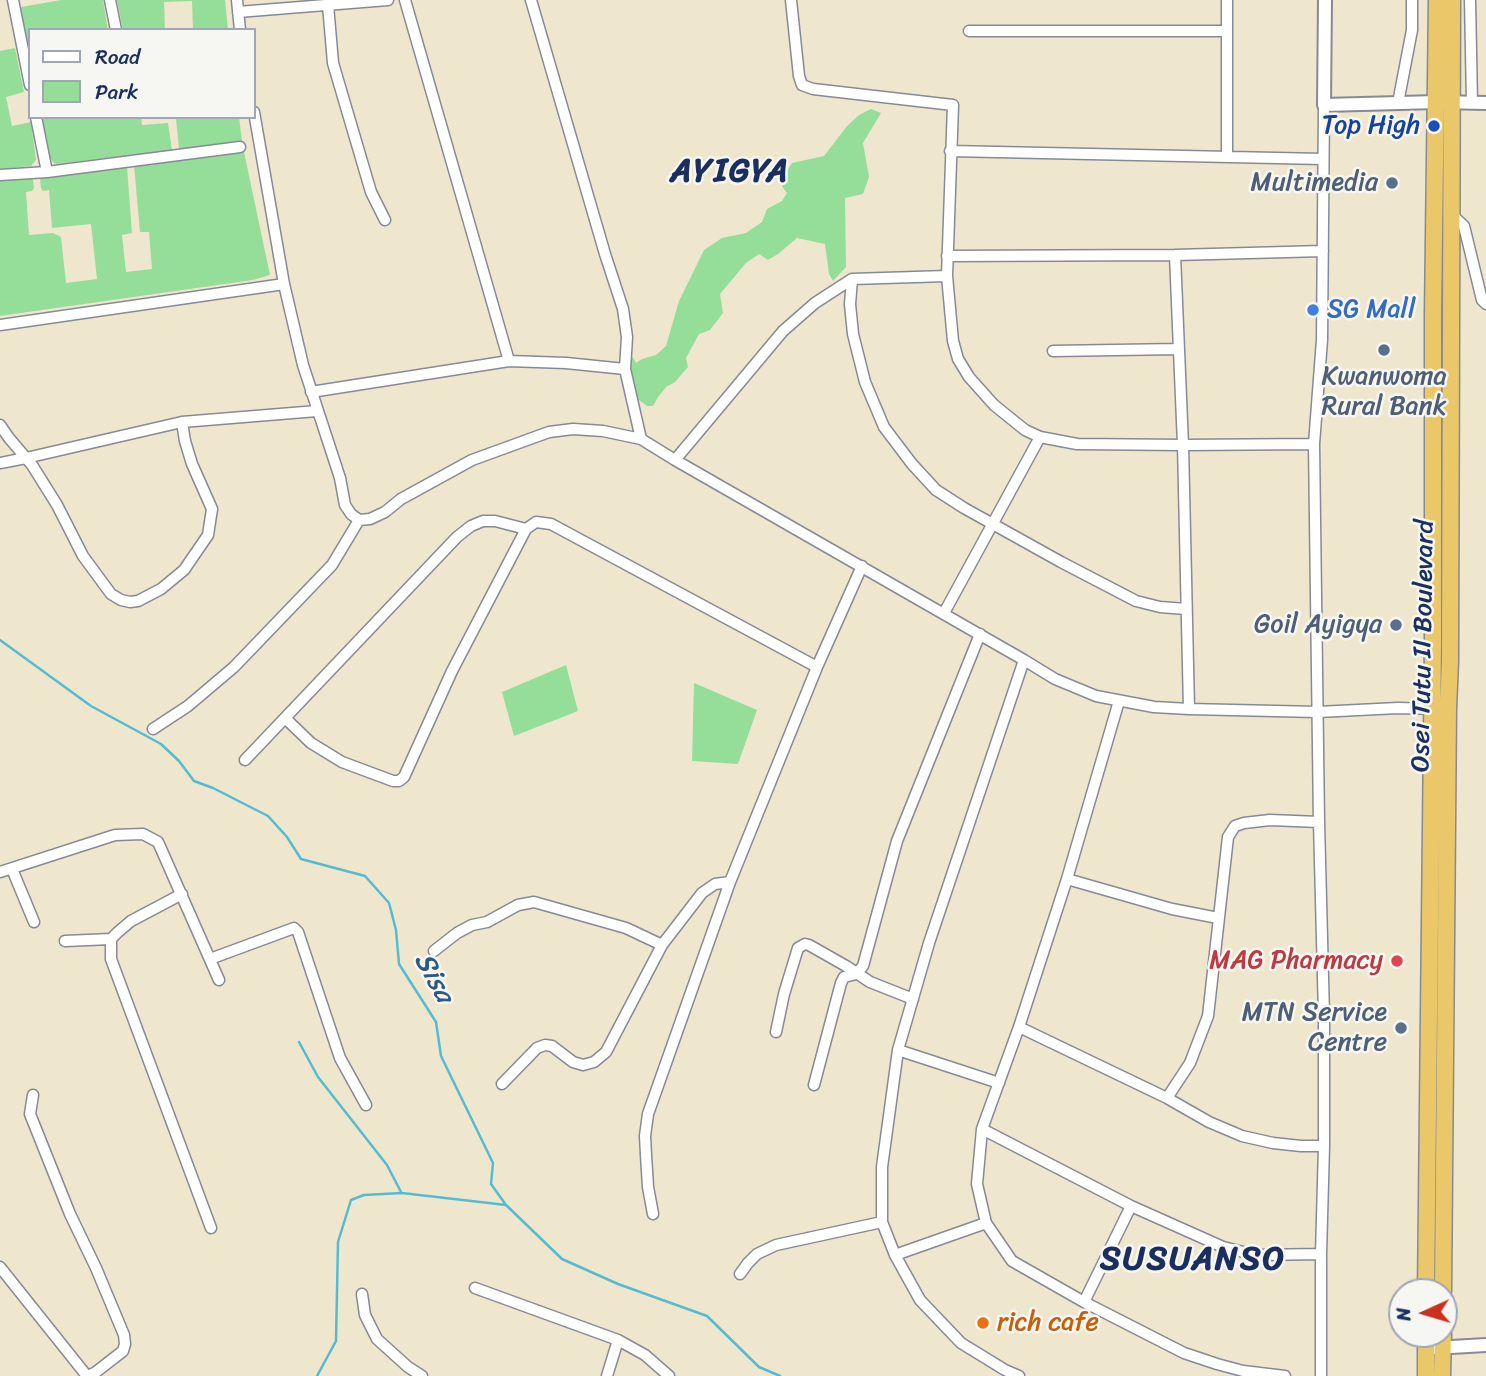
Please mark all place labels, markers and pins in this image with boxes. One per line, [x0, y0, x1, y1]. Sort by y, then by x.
place label: Top High [1322, 110, 1420, 142]
marker: Top High [1426, 118, 1442, 134]
place label: Multimedia [1250, 167, 1378, 199]
marker: Multimedia [1384, 175, 1400, 191]
place label: SG Mall [1327, 294, 1415, 326]
marker: SG Mall [1305, 302, 1321, 318]
marker: Kwanwoma Rural Bank [1376, 342, 1392, 358]
place label: Kwanwoma Rural Bank [1321, 361, 1447, 422]
place label: Goil Ayigya [1254, 609, 1382, 641]
marker: Goil Ayigya [1388, 617, 1404, 633]
place label: MAG Pharmacy [1209, 945, 1383, 977]
marker: MAG Pharmacy [1389, 953, 1405, 969]
place label: MTN Service Centre [1242, 997, 1387, 1058]
marker: MTN Service Centre [1393, 1020, 1409, 1036]
place label: rich cafe [997, 1307, 1099, 1339]
marker: rich cafe [975, 1315, 991, 1331]

